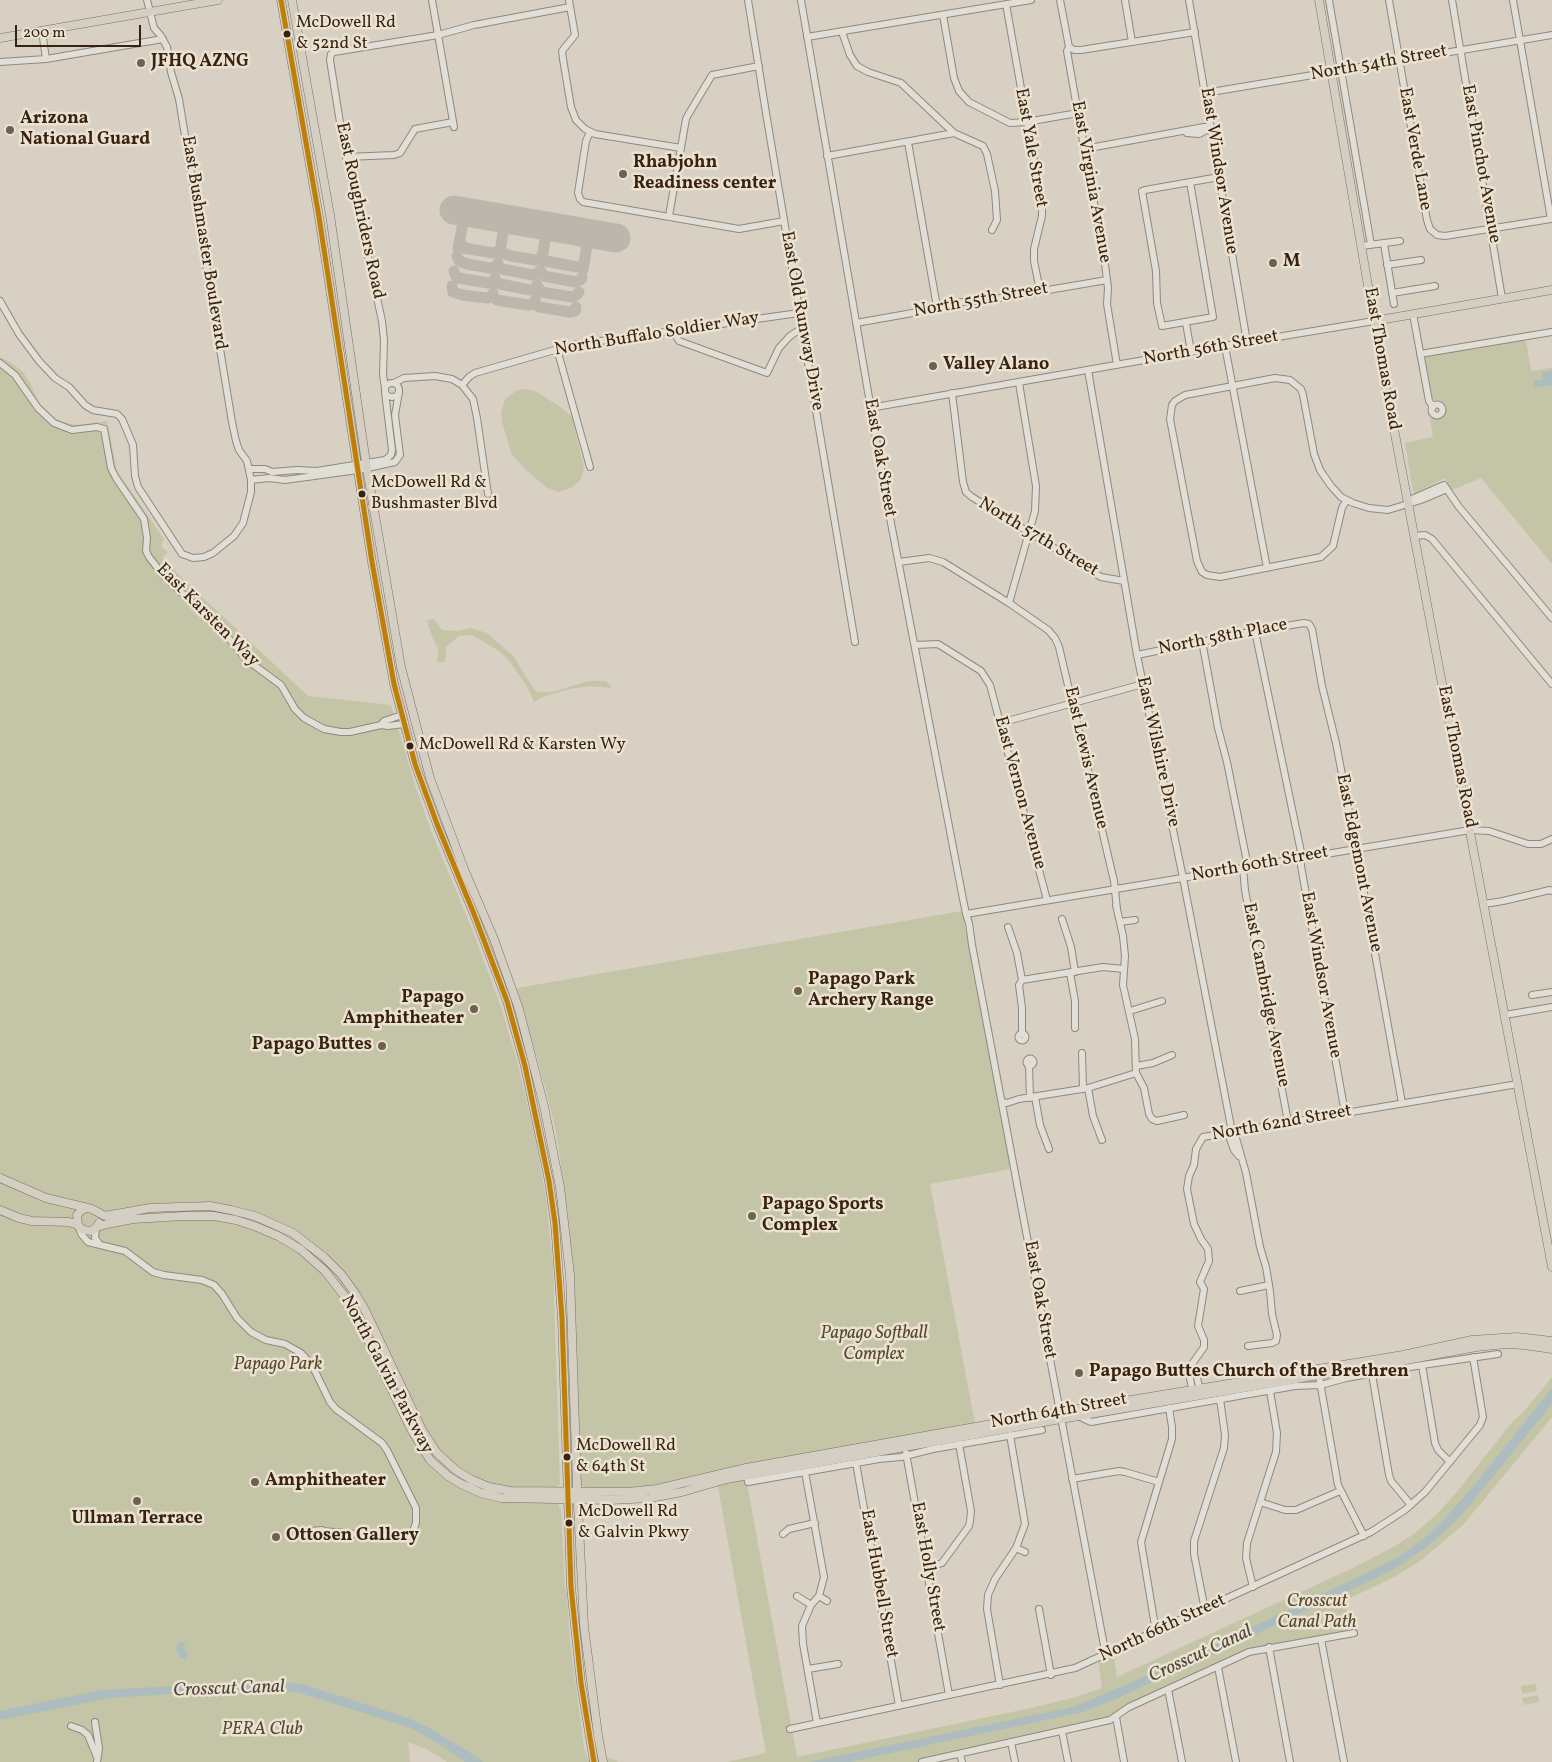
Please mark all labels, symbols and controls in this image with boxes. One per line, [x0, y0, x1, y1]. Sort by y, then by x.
place label: McDowell Rd & 52nd St [296, 14, 396, 54]
scale bar [18, 15, 144, 47]
text: 200 m [23, 23, 66, 44]
marker: McDowell Rd & 52nd St [282, 29, 292, 39]
street label: North 54th Street [1309, 41, 1449, 87]
place label: JFHQ AZNG [151, 52, 249, 74]
marker: JFHQ AZNG [135, 57, 147, 69]
street label: East Pinchot Avenue [1455, 83, 1505, 245]
street label: East Yale Street [1009, 86, 1051, 210]
street label: East Windsor Avenue [1194, 86, 1242, 256]
street label: East Verde Lane [1393, 86, 1435, 212]
street label: East Virginia Avenue [1065, 99, 1115, 265]
place label: Arizona National Guard [20, 109, 150, 152]
street label: East Roughriders Road [330, 121, 388, 301]
marker: Arizona National Guard [4, 124, 16, 136]
street label: East Bushmaster Boulevard [175, 134, 231, 352]
place label: Rhabjohn Readiness center [633, 153, 776, 195]
marker: Rhabjohn Readiness center [617, 168, 629, 180]
street label: East Old Runway Drive [775, 230, 827, 412]
place label: M [1283, 252, 1300, 274]
marker: M [1267, 257, 1279, 269]
street label: North 55th Street [912, 279, 1050, 323]
street label: East Thomas Road [1358, 286, 1404, 432]
street label: North Buffalo Soldier Way [553, 308, 761, 362]
street label: North 56th Street [1142, 326, 1280, 372]
place label: Valley Alano [943, 355, 1049, 377]
marker: Valley Alano [927, 360, 939, 372]
street label: East Oak Street [858, 397, 900, 519]
place label: McDowell Rd & Bushmaster Blvd [371, 474, 498, 514]
marker: McDowell Rd & Bushmaster Blvd [357, 489, 367, 499]
street label: North 57th Street [974, 494, 1102, 582]
street label: East Karsten Way [151, 560, 263, 672]
street label: North 58th Place [1157, 615, 1289, 661]
street label: East Wilshire Drive [1131, 675, 1183, 829]
street label: East Thomas Road [1432, 684, 1480, 830]
street label: East Lewis Avenue [1058, 685, 1112, 831]
street label: East Vernon Avenue [988, 714, 1050, 872]
place label: McDowell Rd & Karsten Wy [419, 736, 626, 756]
marker: McDowell Rd & Karsten Wy [405, 741, 415, 751]
street label: East Edgemont Avenue [1330, 772, 1386, 954]
street label: North 60th Street [1190, 842, 1330, 888]
street label: East Windsor Avenue [1295, 890, 1345, 1060]
street label: East Cambridge Avenue [1237, 901, 1293, 1089]
place label: Papago Park Archery Range [808, 970, 934, 1012]
marker: Papago Park Archery Range [792, 985, 804, 997]
place label: Papago Amphitheater [343, 988, 464, 1030]
marker: Papago Amphitheater [468, 1003, 480, 1015]
place label: Papago Buttes [252, 1035, 372, 1057]
marker: Papago Buttes [376, 1040, 388, 1052]
street label: North 62nd Street [1210, 1101, 1354, 1147]
place label: Papago Sports Complex [762, 1195, 884, 1238]
marker: Papago Sports Complex [746, 1210, 758, 1222]
street label: East Oak Street [1018, 1239, 1060, 1361]
street label: North Galvin Parkway [335, 1292, 437, 1458]
park label: Papago Softball Complex [820, 1324, 928, 1366]
park label: Papago Park [234, 1355, 322, 1377]
place label: Papago Buttes Church of the Brethren [1089, 1362, 1409, 1384]
marker: Papago Buttes Church of the Brethren [1073, 1367, 1085, 1379]
street label: North 64th Street [989, 1389, 1129, 1435]
place label: McDowell Rd & 64th St [576, 1437, 676, 1477]
marker: McDowell Rd & 64th St [562, 1452, 572, 1462]
place label: Amphitheater [265, 1471, 386, 1493]
marker: Amphitheater [249, 1476, 261, 1488]
marker: Ullman Terrace [131, 1495, 143, 1507]
street label: East Holly Street [905, 1500, 949, 1634]
place label: McDowell Rd & Galvin Pkwy [578, 1503, 689, 1543]
street label: East Hubbell Street [854, 1508, 902, 1660]
place label: Ullman Terrace [71, 1509, 203, 1531]
marker: McDowell Rd & Galvin Pkwy [564, 1518, 574, 1528]
place label: Ottosen Gallery [286, 1526, 419, 1548]
marker: Ottosen Gallery [270, 1531, 282, 1543]
street label: North 66th Street [1096, 1590, 1230, 1668]
park label: Crosscut Canal Path [1278, 1592, 1356, 1635]
water label: Crosscut Canal [1146, 1621, 1256, 1689]
water label: Crosscut Canal [173, 1677, 285, 1703]
park label: PERA Club [222, 1720, 302, 1742]

